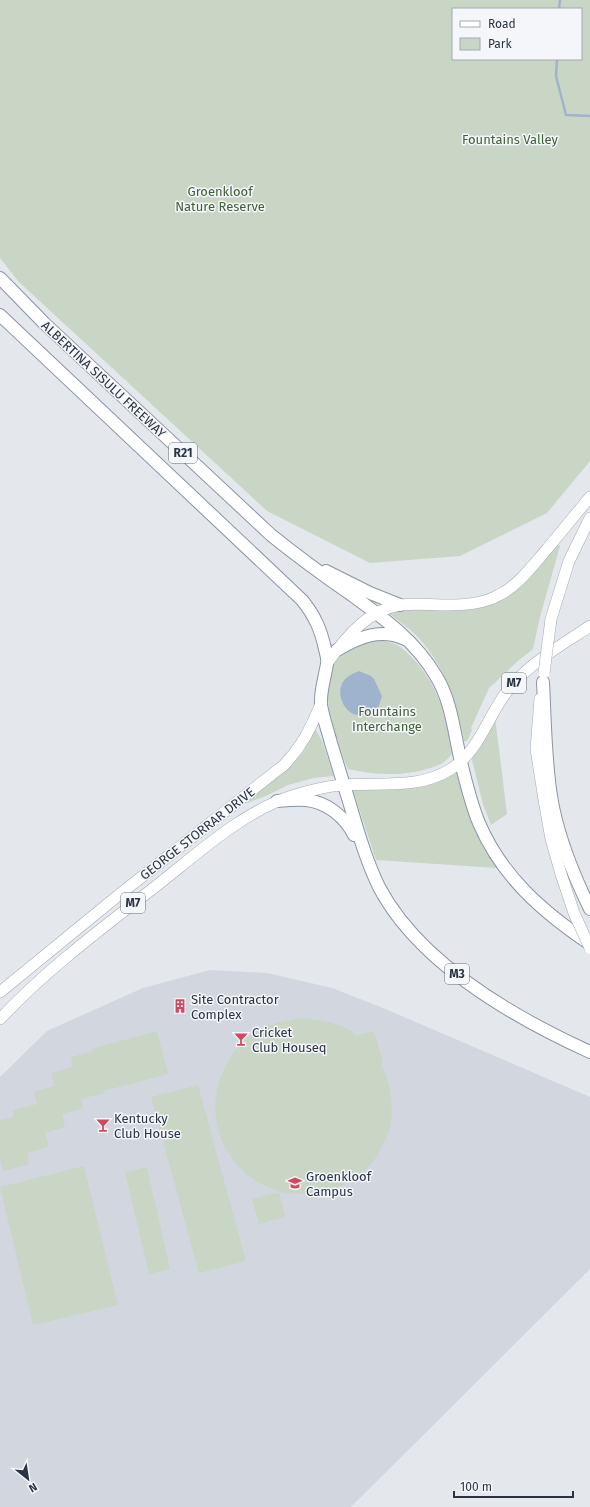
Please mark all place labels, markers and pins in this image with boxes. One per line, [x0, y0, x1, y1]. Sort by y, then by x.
place label: Site Contractor Complex [191, 992, 279, 1022]
building icon: Site Contractor Complex [172, 998, 188, 1014]
place label: Cricket Club Houseq [252, 1025, 327, 1055]
bar icon: Cricket Club Houseq [233, 1031, 249, 1047]
place label: Kentucky Club House [114, 1111, 181, 1141]
bar icon: Kentucky Club House [95, 1117, 111, 1133]
place label: Groenkloof Campus [306, 1169, 373, 1199]
school or university icon: Groenkloof Campus [287, 1175, 303, 1191]

